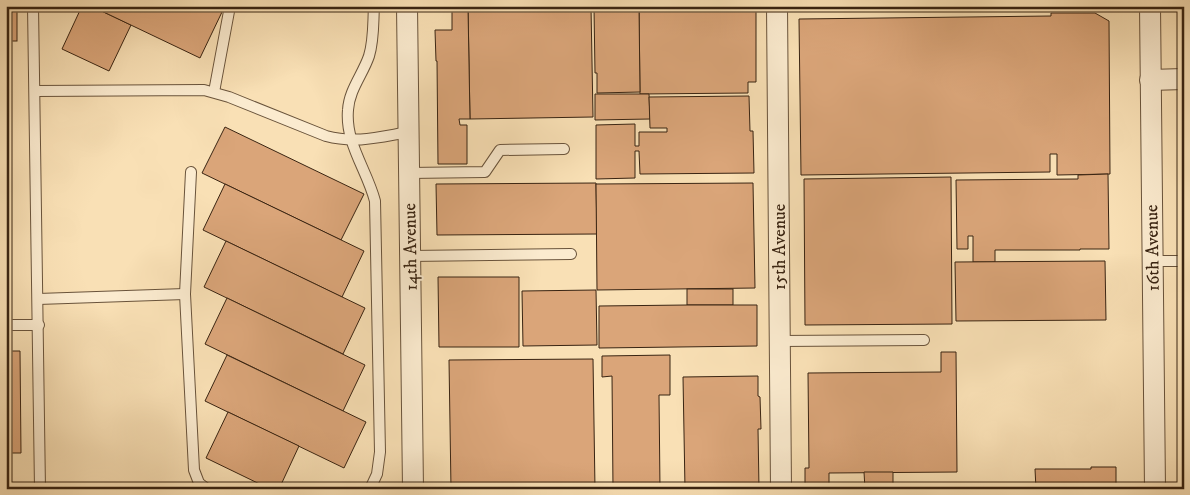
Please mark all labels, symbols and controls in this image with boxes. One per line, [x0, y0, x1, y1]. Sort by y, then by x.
street label: 14th Avenue [399, 203, 423, 291]
street label: 15th Avenue [769, 204, 791, 290]
street label: 16th Avenue [1141, 204, 1165, 292]

